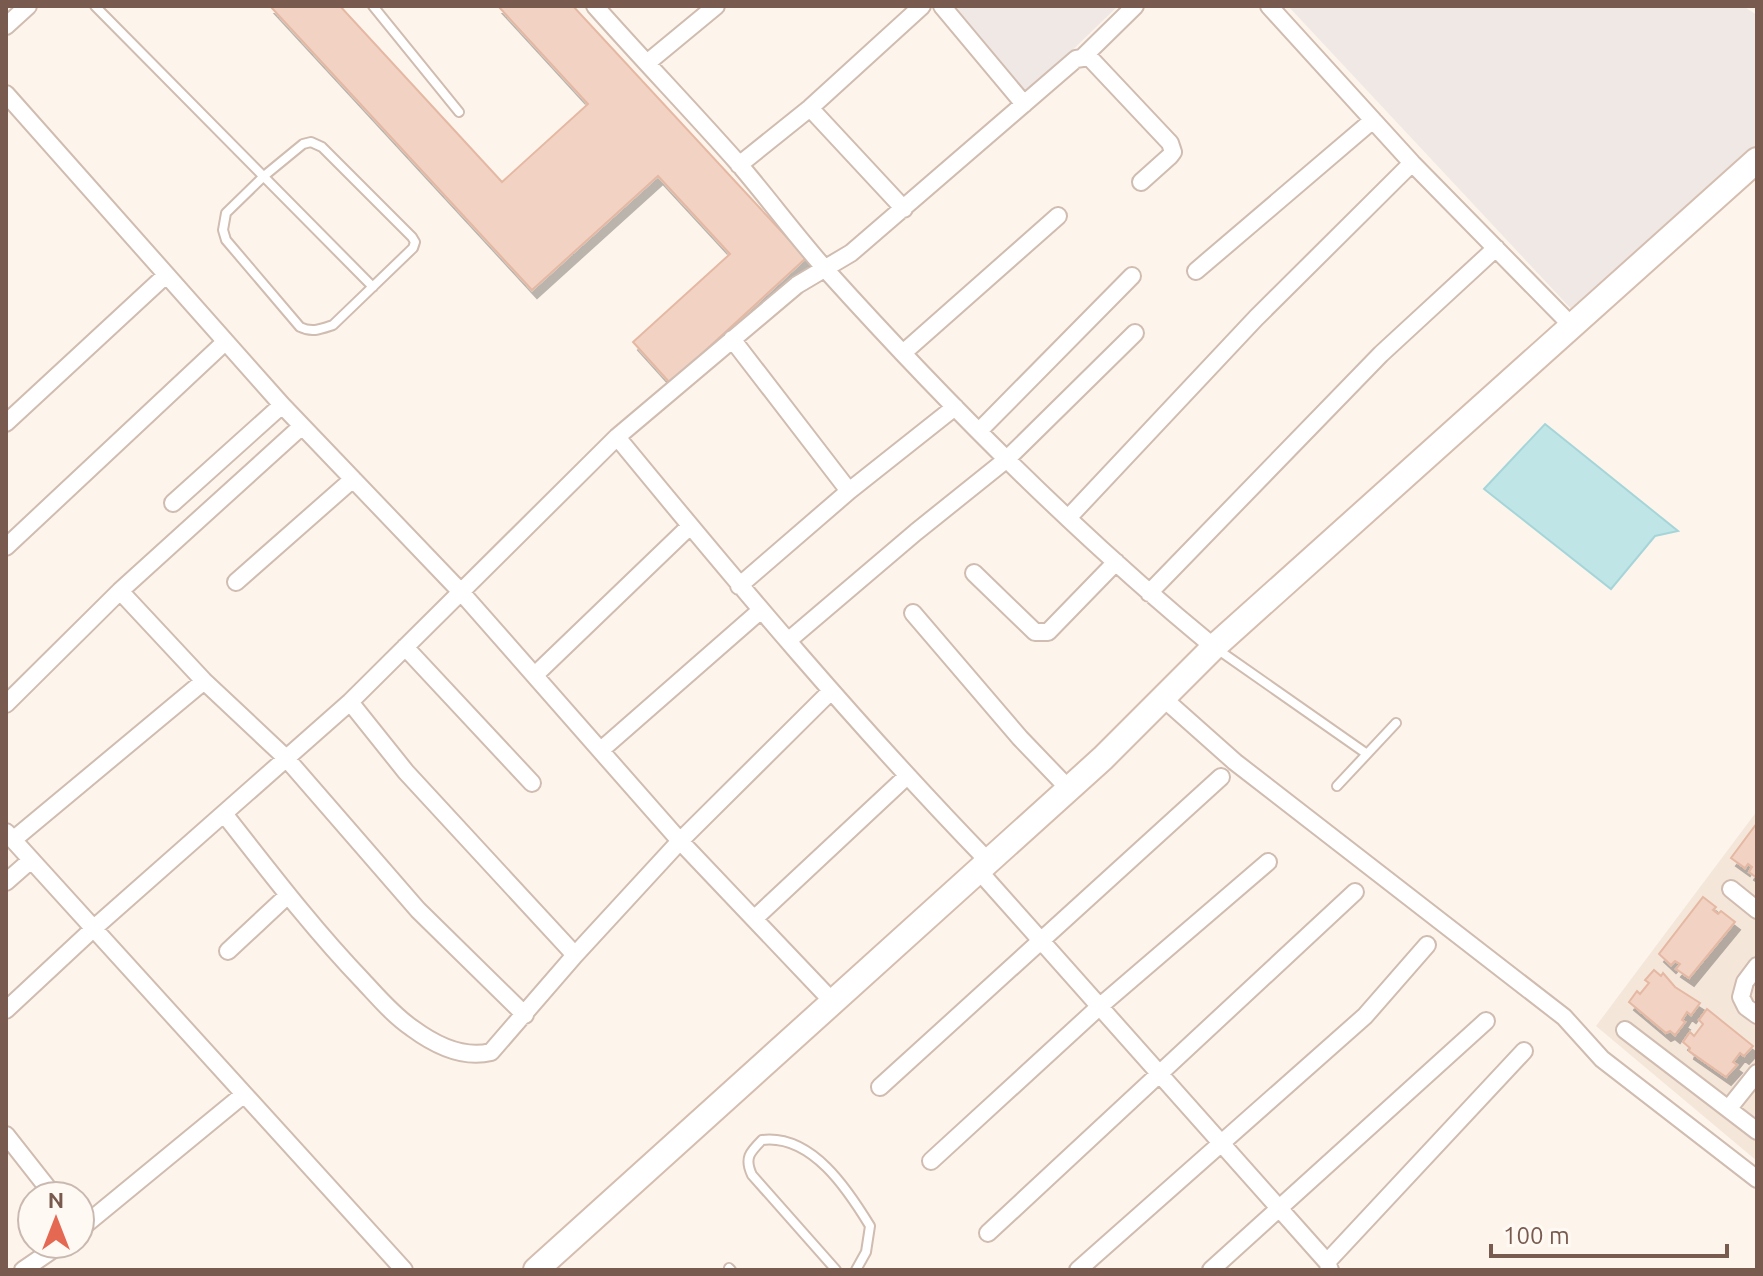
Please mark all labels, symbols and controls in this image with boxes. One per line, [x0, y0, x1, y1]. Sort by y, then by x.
north arrow [16, 1180, 96, 1260]
text: N [48, 1187, 64, 1212]
scale bar [1491, 1208, 1727, 1258]
text: 100 m [1503, 1222, 1570, 1249]

